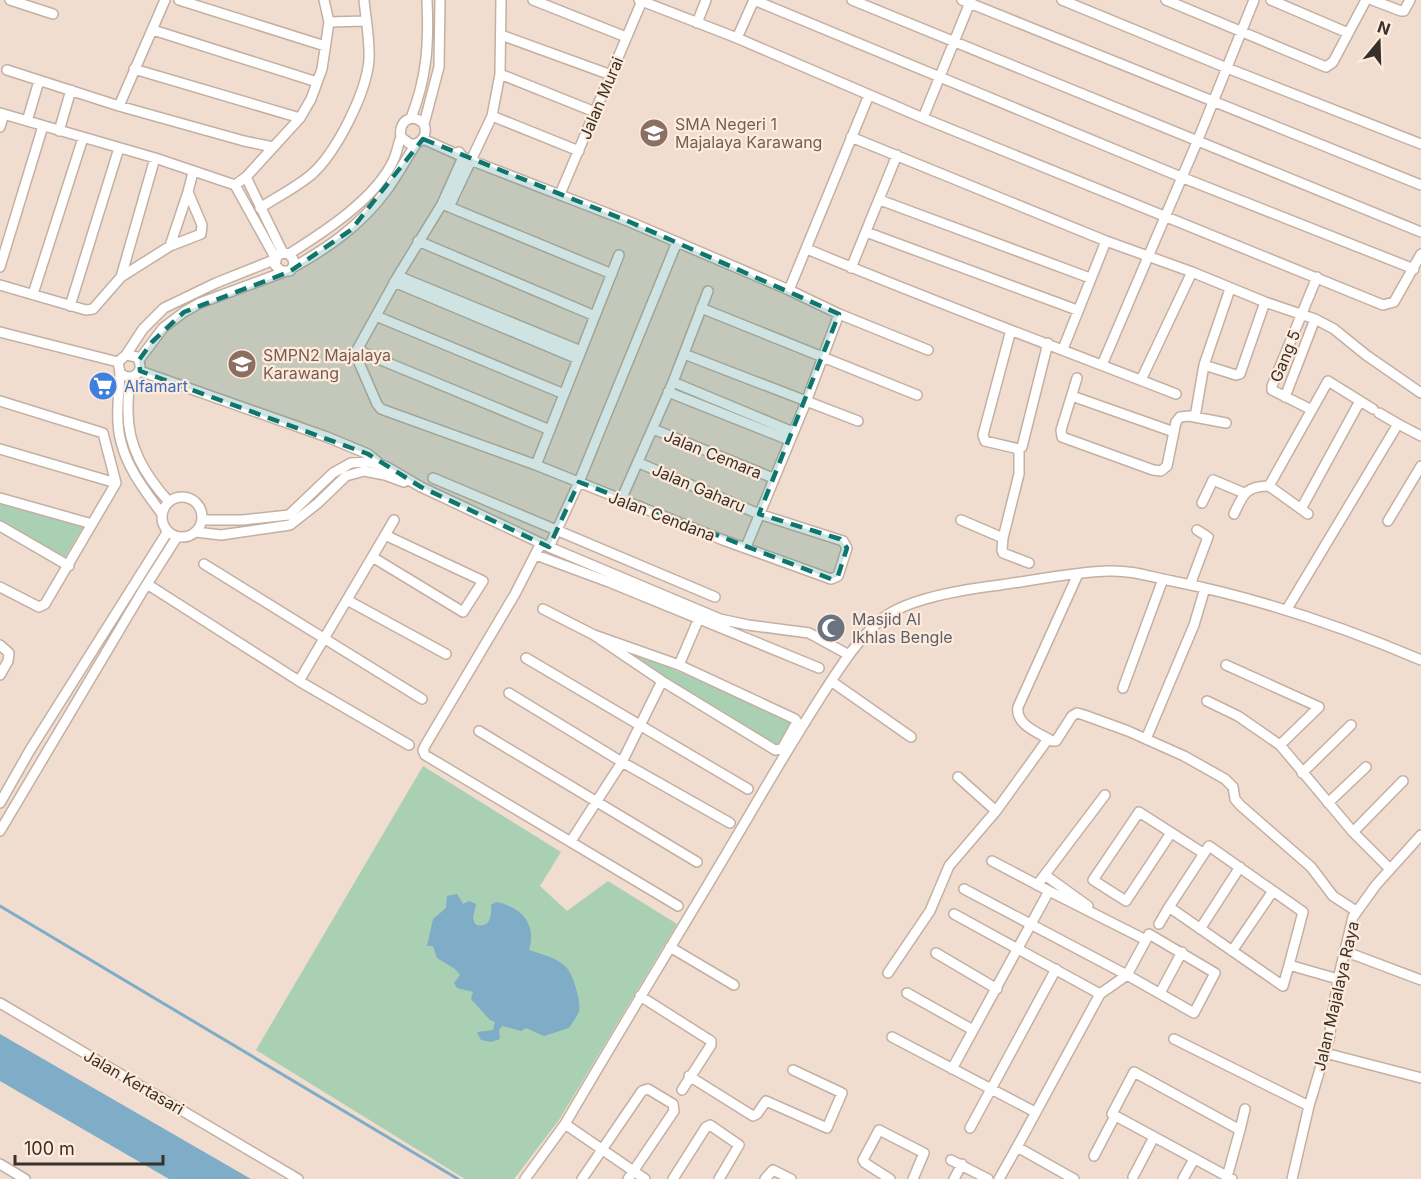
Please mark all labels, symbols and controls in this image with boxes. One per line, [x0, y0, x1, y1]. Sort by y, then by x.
north arrow [1349, 12, 1409, 72]
text: N [1375, 16, 1393, 39]
street label: Jalan Murai [575, 54, 627, 142]
place label: SMA Negeri 1 Majalaya Karawang [675, 114, 822, 152]
school or university icon: SMA Negeri 1 Majalaya Karawang [638, 117, 670, 149]
street label: Gang 5 [1266, 327, 1304, 385]
place label: SMPN2 Majalaya Karawang [263, 345, 391, 383]
school or university icon: SMPN2 Majalaya Karawang [226, 348, 258, 380]
supermarket icon: Alfamart [87, 370, 119, 402]
place label: Alfamart [124, 376, 188, 396]
street label: Jalan Cemara [661, 425, 765, 483]
street label: Jalan Gaharu [649, 459, 749, 517]
street label: Jalan Cendana [606, 486, 718, 546]
place label: Masjid Al Ikhlas Bengle [852, 609, 953, 647]
mosque icon: Masjid Al Ikhlas Bengle [815, 612, 847, 644]
street label: Jalan Majalaya Raya [1309, 919, 1363, 1073]
street label: Jalan Kertasari [80, 1045, 188, 1119]
scale bar [15, 1128, 164, 1166]
text: 100 m [24, 1138, 75, 1159]

